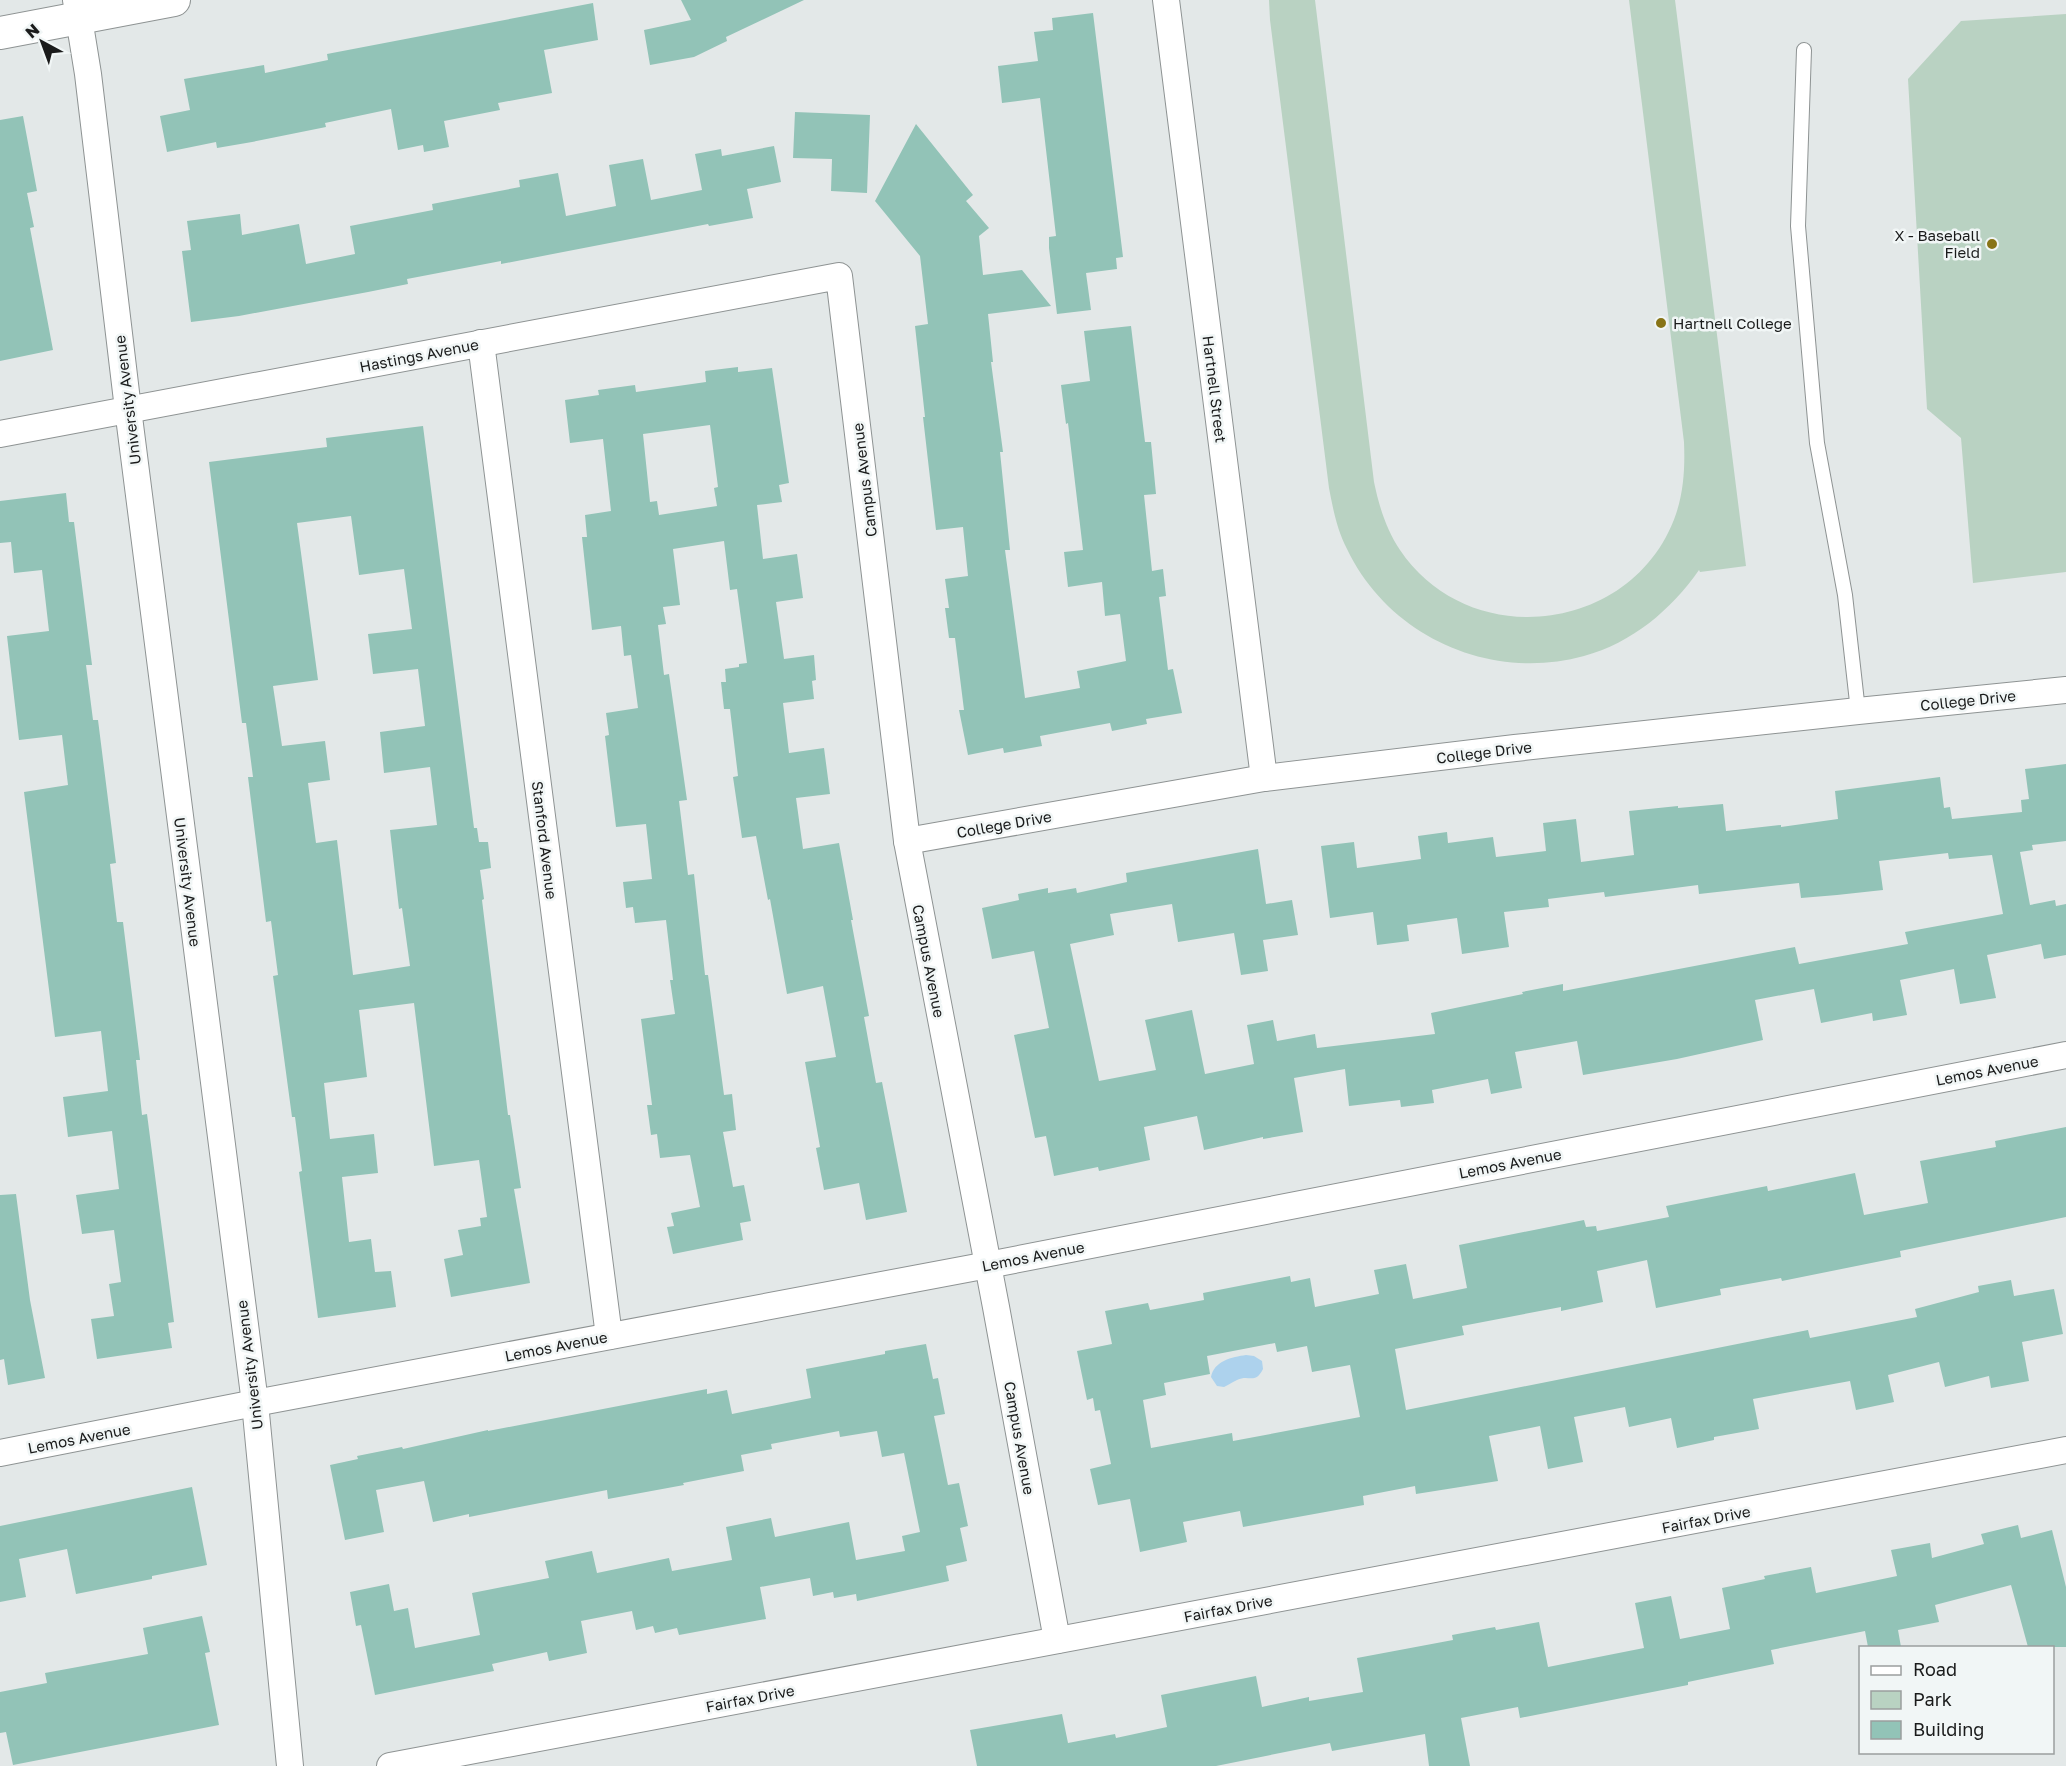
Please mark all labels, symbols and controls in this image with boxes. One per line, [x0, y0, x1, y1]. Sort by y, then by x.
north arrow [12, 12, 72, 72]
text: N [21, 19, 43, 42]
place label: X - Baseball Field [1894, 226, 1980, 261]
marker: X - Baseball Field [1985, 237, 1999, 251]
place label: Hartnell College [1673, 314, 1792, 332]
marker: Hartnell College [1654, 316, 1668, 330]
street label: University Avenue [110, 334, 144, 466]
street label: Hartnell Street [1200, 334, 1230, 444]
street label: Hastings Avenue [358, 335, 480, 375]
street label: Campus Avenue [848, 422, 880, 538]
street label: College Drive [1919, 686, 2017, 714]
street label: College Drive [1435, 737, 1533, 767]
street label: Stanford Avenue [529, 780, 561, 900]
street label: College Drive [955, 807, 1053, 841]
street label: University Avenue [171, 816, 205, 948]
street label: Campus Avenue [909, 903, 949, 1019]
street label: Lemos Avenue [1934, 1051, 2040, 1089]
street label: Lemos Avenue [1457, 1144, 1563, 1182]
street label: Lemos Avenue [980, 1237, 1086, 1275]
street label: University Avenue [232, 1299, 266, 1431]
street label: Lemos Avenue [503, 1327, 609, 1365]
street label: Campus Avenue [1001, 1380, 1039, 1496]
street label: Lemos Avenue [26, 1419, 132, 1457]
street label: Fairfax Drive [1660, 1502, 1752, 1536]
street label: Fairfax Drive [1182, 1591, 1274, 1625]
legend [1859, 1646, 2054, 1754]
text: Road [1913, 1658, 1957, 1680]
street label: Fairfax Drive [704, 1681, 796, 1715]
text: Park [1913, 1688, 1952, 1710]
text: Building [1913, 1718, 1984, 1740]

